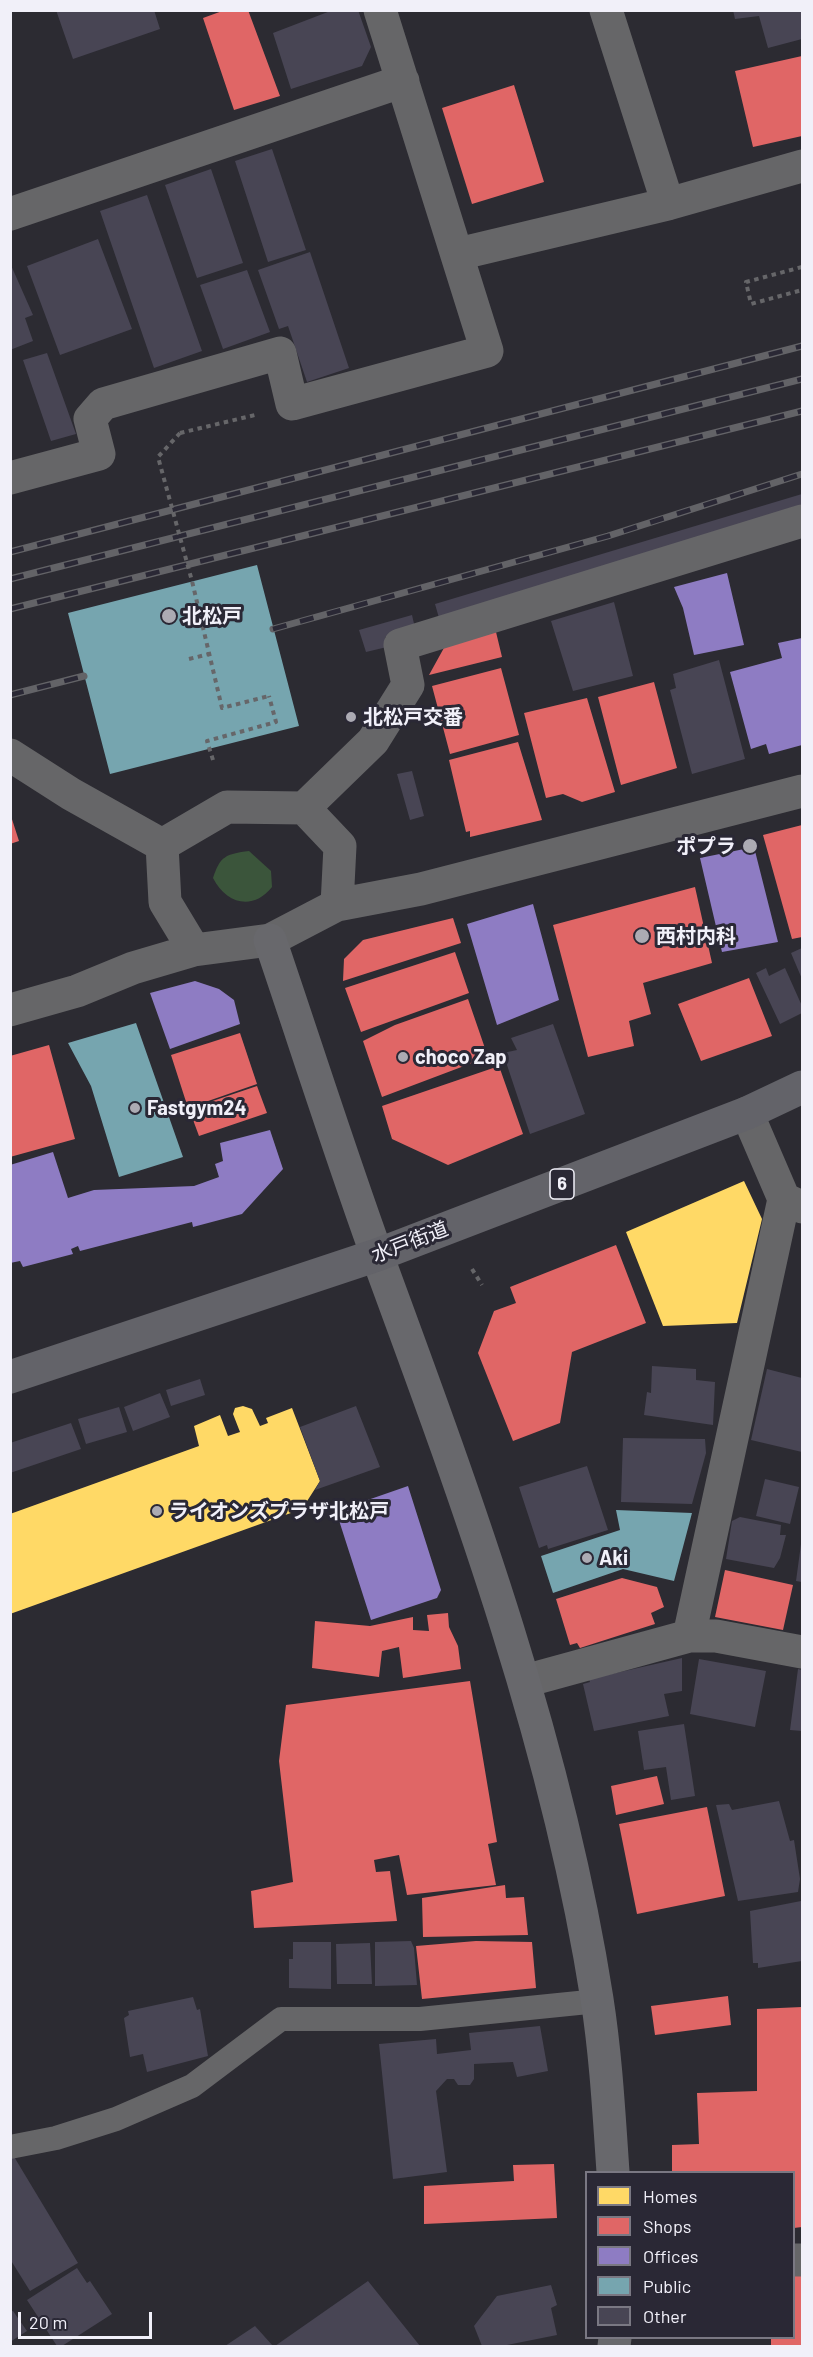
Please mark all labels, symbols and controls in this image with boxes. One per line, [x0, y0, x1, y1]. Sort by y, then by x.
place label: 北松戸 [182, 604, 242, 628]
marker: 北松戸 [160, 607, 178, 625]
place label: 北松戸交番 [363, 705, 463, 729]
marker: 北松戸交番 [344, 710, 358, 724]
place label: ポプラ [676, 834, 736, 858]
marker: ポプラ [741, 837, 759, 855]
place label: 西村内科 [656, 924, 736, 948]
marker: 西村内科 [633, 927, 651, 945]
place label: choco Zap [415, 1045, 507, 1069]
marker: choco Zap [396, 1050, 410, 1064]
place label: Fastgym24 [147, 1096, 247, 1120]
marker: Fastgym24 [128, 1101, 142, 1115]
road number: 6 [550, 1169, 574, 1199]
street label: 水戸街道 [368, 1216, 452, 1268]
place label: ライオンズプラザ北松戸 [169, 1499, 389, 1523]
marker: ライオンズプラザ北松戸 [150, 1504, 164, 1518]
place label: Aki [599, 1546, 628, 1570]
marker: Aki [580, 1551, 594, 1565]
legend [585, 2171, 795, 2339]
text: Homes [643, 2185, 697, 2207]
text: Shops [643, 2215, 692, 2237]
text: Offices [643, 2245, 699, 2267]
text: Public [643, 2275, 691, 2297]
scale bar [21, 2300, 154, 2338]
text: Other [643, 2305, 686, 2327]
text: 20 m [29, 2311, 67, 2333]

